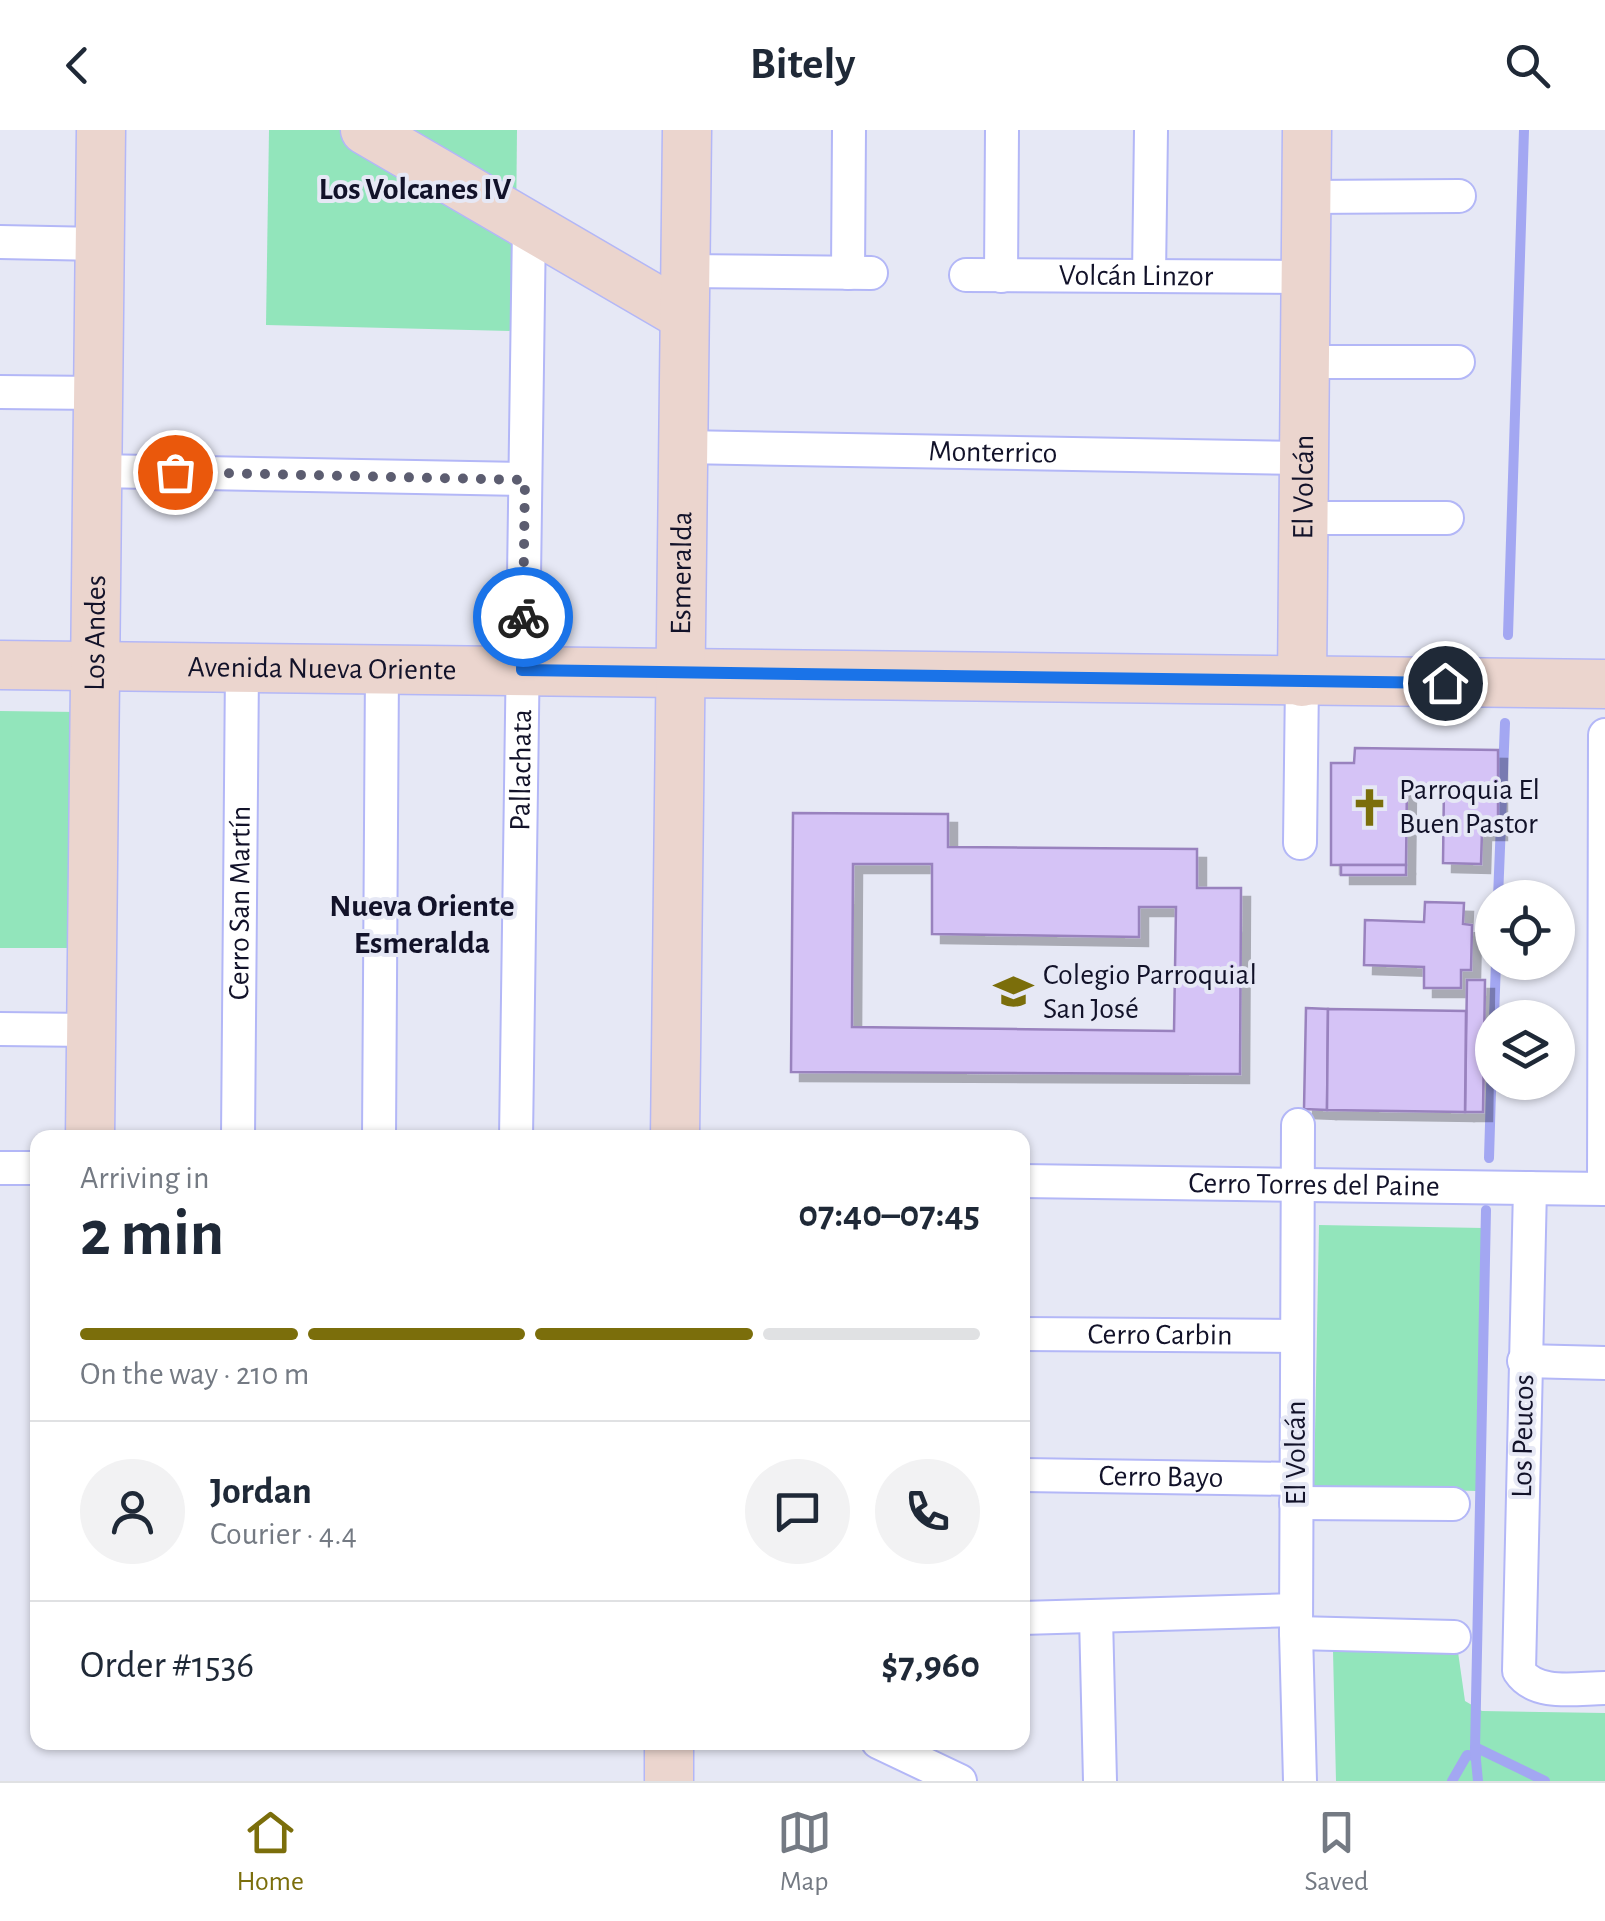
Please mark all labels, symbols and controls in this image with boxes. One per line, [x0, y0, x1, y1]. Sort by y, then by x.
icon: back [50, 38, 105, 93]
icon: search [1500, 38, 1555, 93]
text: Bitely [750, 42, 855, 87]
district label: Los Volcanes IV [319, 173, 511, 205]
street label: Volcán Linzor [1059, 261, 1214, 291]
pin [133, 430, 218, 515]
street label: El Volcán [1288, 434, 1319, 540]
street label: Monterrico [928, 436, 1058, 469]
icon: bag [148, 445, 203, 500]
street label: Esmeralda [666, 511, 697, 635]
courier [473, 567, 573, 667]
street label: Los Andes [80, 575, 111, 691]
icon: bike [496, 590, 551, 645]
pin [1403, 641, 1488, 726]
street label: Avenida Nueva Oriente [187, 652, 457, 685]
icon: home [1418, 656, 1473, 711]
street label: Pallachata [505, 709, 537, 831]
place label: Parroquia El Buen Pastor [1399, 775, 1540, 839]
church icon: Parroquia El Buen Pastor [1348, 786, 1390, 828]
street label: Cerro San Martín [224, 806, 256, 1000]
map controls [1475, 880, 1575, 1100]
button: locate [1475, 880, 1575, 980]
district label: Nueva Oriente Esmeralda [329, 890, 515, 959]
place label: Colegio Parroquial San José [1043, 960, 1257, 1024]
school or university icon: Colegio Parroquial San José [992, 971, 1034, 1013]
button: layers [1475, 1000, 1575, 1100]
text: Arriving in [80, 1162, 209, 1194]
street label: Cerro Torres del Paine [1188, 1168, 1440, 1202]
text: 07:40–07:45 [798, 1196, 980, 1234]
text: 2 min [80, 1202, 224, 1267]
street label: Cerro Carbin [1087, 1319, 1233, 1351]
text: On the way · 210 m [80, 1358, 309, 1390]
street label: Los Peucos [1507, 1374, 1539, 1498]
street label: El Volcán [1281, 1401, 1311, 1505]
button: person [80, 1459, 185, 1564]
button: chat [745, 1459, 850, 1564]
button: phone [875, 1459, 980, 1564]
street label: Cerro Bayo [1098, 1461, 1224, 1493]
text: Jordan [210, 1473, 312, 1511]
text: Courier · 4.4 [210, 1518, 357, 1550]
text: Order #1536 [80, 1647, 254, 1685]
text: $7,960 [881, 1647, 980, 1685]
tab: Home [236, 1805, 304, 1899]
tab: Map [777, 1805, 832, 1899]
tab: Saved [1304, 1805, 1369, 1899]

